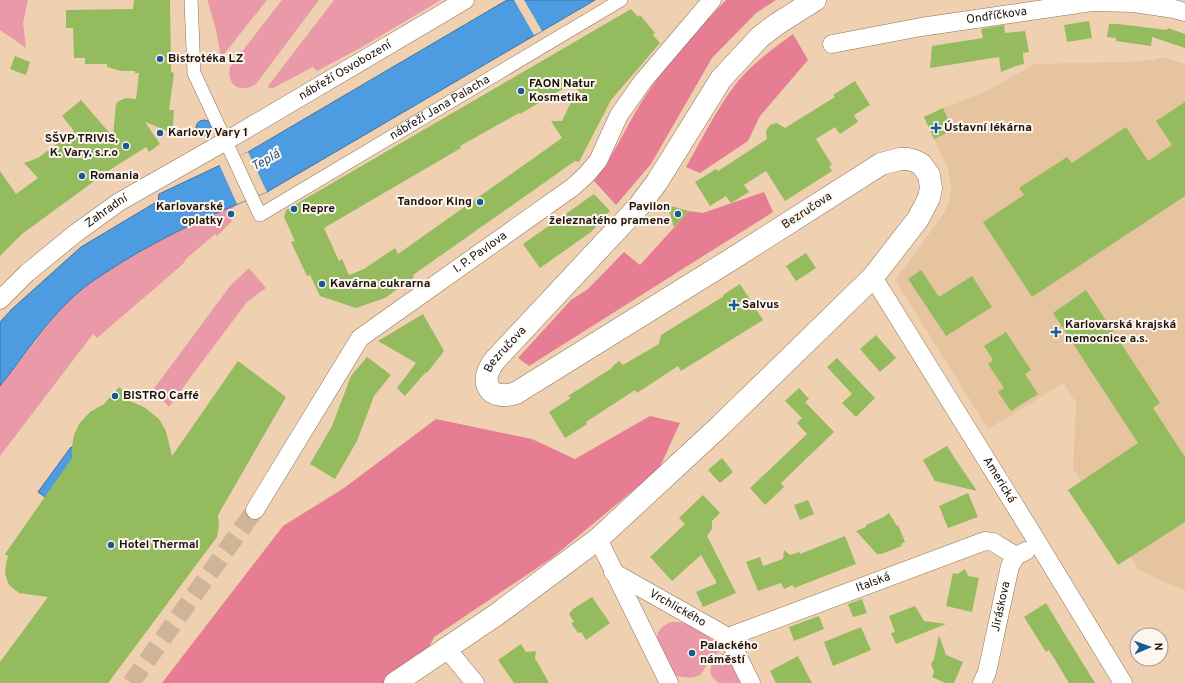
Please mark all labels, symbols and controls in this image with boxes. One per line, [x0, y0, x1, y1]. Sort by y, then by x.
street label: Ondříčkova [965, 4, 1028, 28]
street label: nábřeží Osvobození [296, 37, 395, 104]
place label: Bistrotéka LZ [168, 51, 244, 67]
marker: Bistrotéka LZ [155, 54, 165, 64]
street label: nábřeží Jana Palacha [387, 72, 493, 144]
place label: FAON Natur Kosmetika [529, 76, 595, 106]
marker: FAON Natur Kosmetika [516, 86, 526, 96]
place label: Ústavní lékárna [944, 120, 1032, 136]
marker: Ústavní lékárna [931, 123, 941, 133]
place label: Karlovy Vary 1 [168, 125, 248, 141]
marker: Karlovy Vary 1 [155, 128, 165, 138]
place label: SŠVP TRIVIS, K. Vary, s.r.o [45, 131, 118, 161]
marker: SŠVP TRIVIS, K. Vary, s.r.o [121, 141, 131, 151]
water label: Teplá [249, 146, 284, 175]
place label: Romania [90, 168, 139, 184]
marker: Romania [77, 171, 87, 181]
street label: Bezručova [779, 189, 835, 233]
street label: Zahradní [82, 190, 131, 232]
place label: Tandoor King [397, 194, 472, 210]
marker: Tandoor King [475, 197, 485, 207]
place label: Karlovarské oplatky [156, 199, 223, 229]
place label: Pavilon železnatého pramene [549, 199, 670, 229]
place label: Repre [302, 201, 335, 217]
marker: Repre [289, 204, 299, 214]
marker: Karlovarské oplatky [226, 209, 236, 219]
marker: Pavilon železnatého pramene [673, 209, 683, 219]
street label: I. P. Pavlova [450, 228, 510, 277]
place label: Kavárna cukrarna [330, 276, 430, 292]
marker: Kavárna cukrarna [317, 279, 327, 289]
place label: Salvus [742, 297, 779, 313]
marker: Salvus [729, 300, 739, 310]
place label: Karlovarská krajská nemocnice a.s. [1065, 317, 1176, 347]
street label: Bezručova [481, 323, 530, 375]
marker: Karlovarská krajská nemocnice a.s. [1050, 326, 1062, 338]
place label: BISTRO Caffé [123, 388, 199, 404]
marker: BISTRO Caffé [110, 391, 120, 401]
street label: Americká [979, 454, 1019, 506]
place label: Hotel Thermal [119, 537, 199, 553]
marker: Hotel Thermal [106, 540, 116, 550]
street label: Italská [854, 569, 893, 596]
street label: Jiráskova [988, 580, 1014, 633]
street label: Vrchlického [646, 586, 709, 631]
north arrow [1129, 627, 1169, 667]
place label: Palackého náměstí [700, 638, 758, 668]
text: N [1151, 642, 1165, 651]
marker: Palackého náměstí [687, 648, 697, 658]

